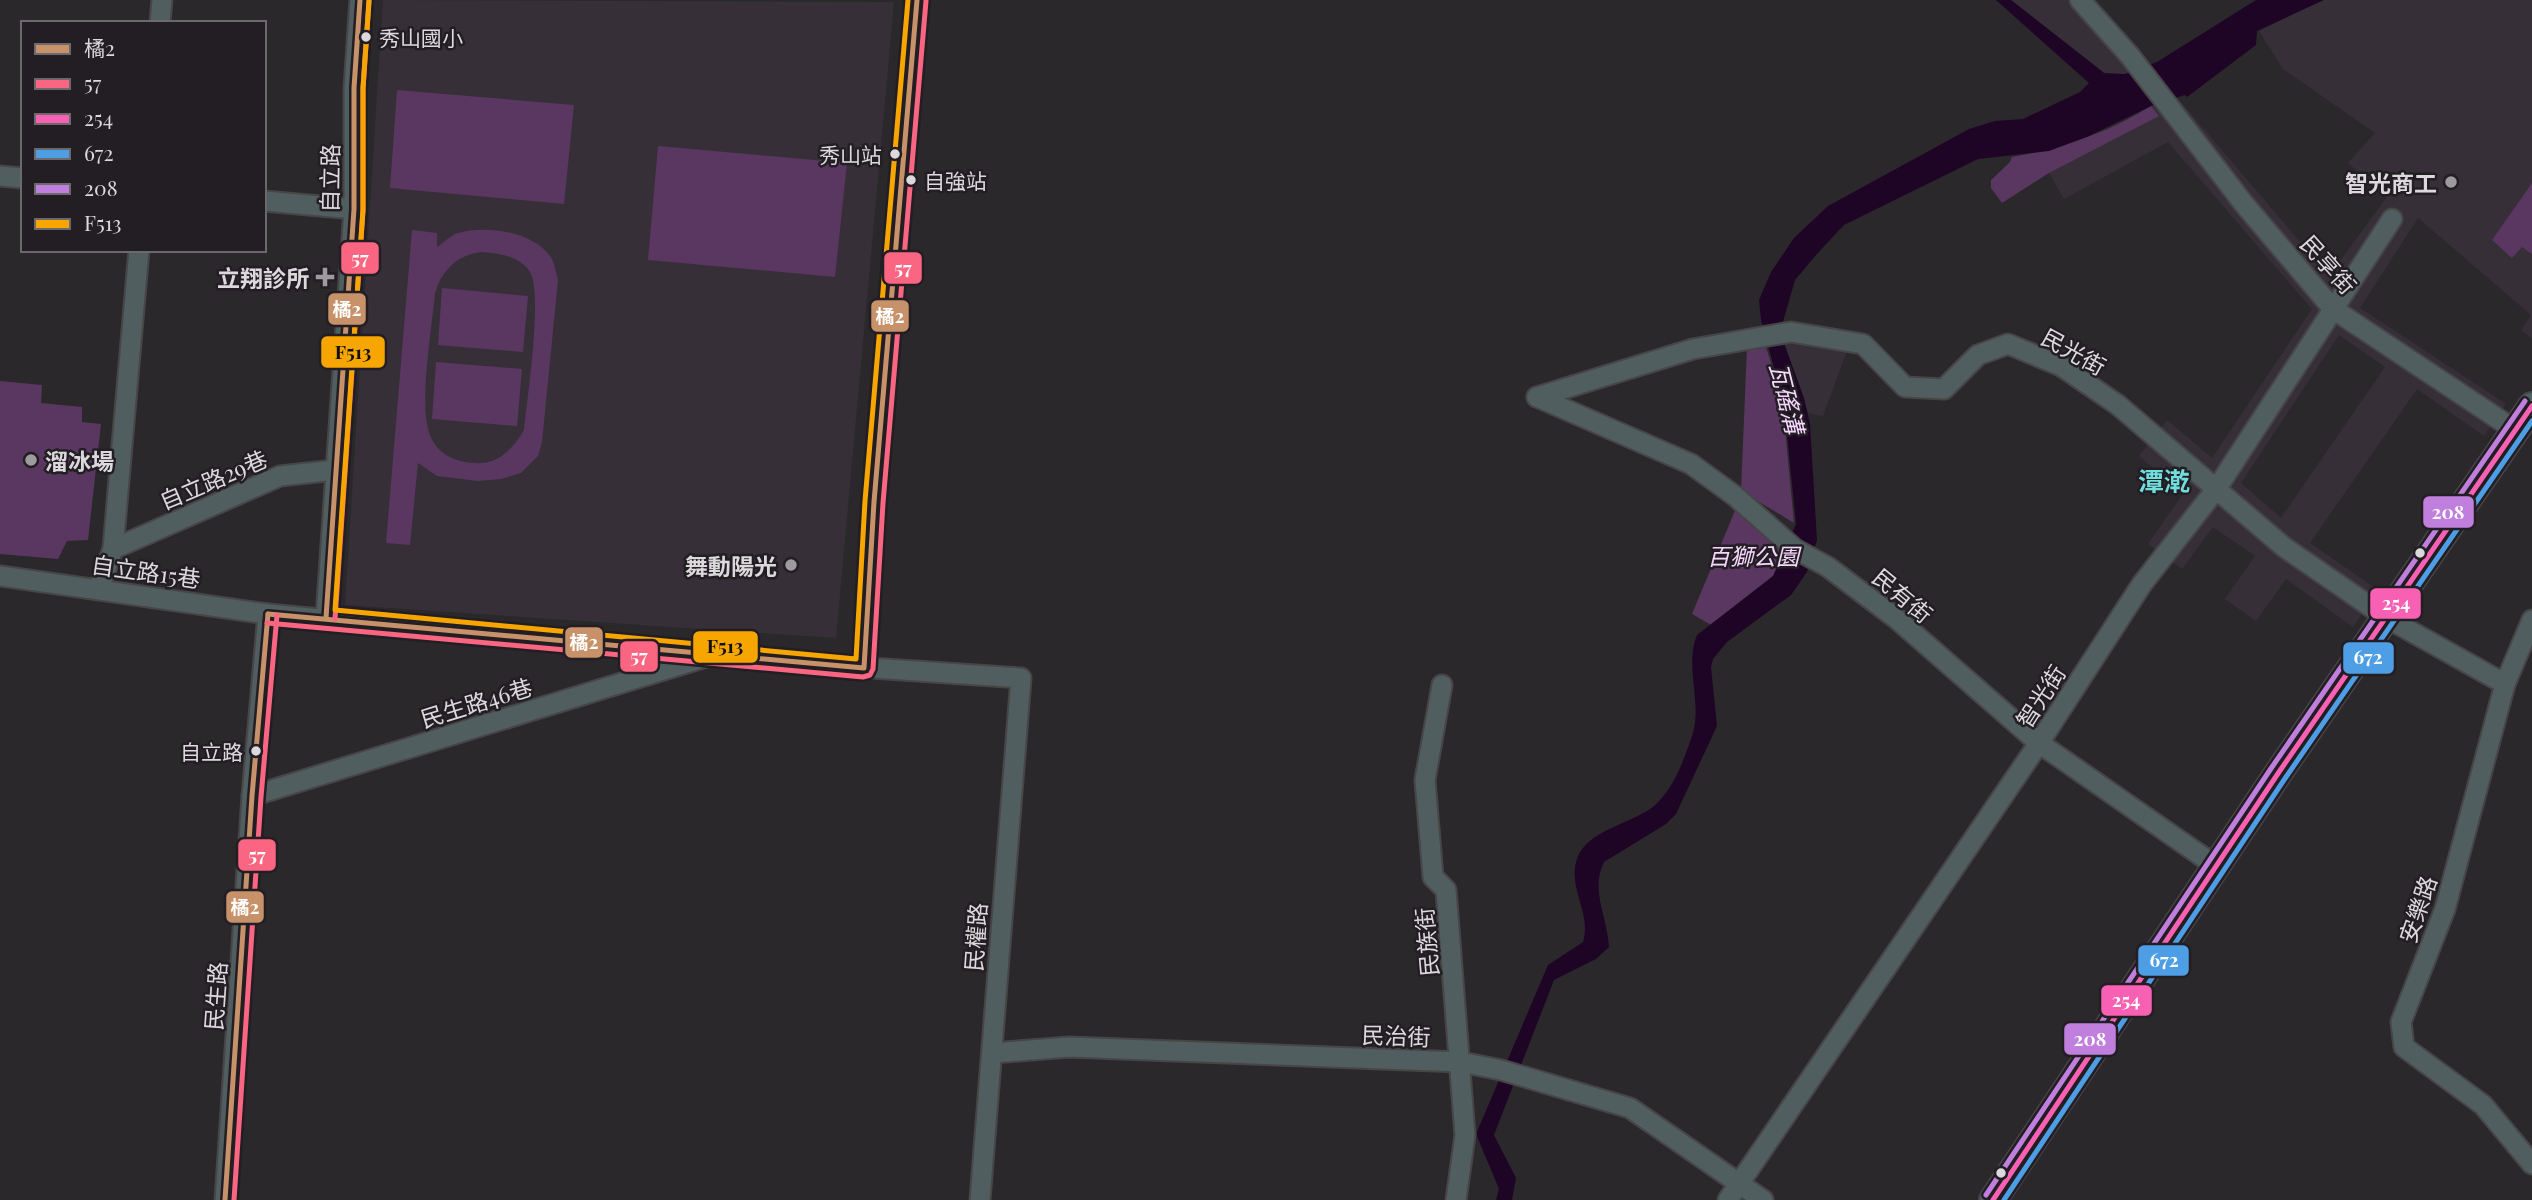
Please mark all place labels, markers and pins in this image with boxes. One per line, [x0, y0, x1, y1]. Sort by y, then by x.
place label: 秀山國小 [379, 23, 463, 51]
marker: 秀山國小 [359, 30, 373, 44]
place label: 秀山站 [819, 140, 882, 168]
marker: 秀山站 [888, 147, 902, 161]
place label: 自強站 [924, 166, 987, 194]
place label: 智光商工 [2345, 167, 2437, 198]
marker: 自強站 [904, 173, 918, 187]
marker: 智光商工 [2443, 174, 2459, 190]
place label: 立翔診所 [217, 262, 309, 293]
marker: 立翔診所 [315, 267, 335, 287]
place label: 溜冰場 [45, 445, 114, 476]
marker: 溜冰場 [23, 452, 39, 468]
unlabelled marker [2413, 546, 2427, 560]
place label: 舞動陽光 [685, 550, 777, 581]
marker: 舞動陽光 [783, 557, 799, 573]
place label: 自立路 [180, 737, 243, 765]
marker: 自立路 [249, 744, 263, 758]
unlabelled marker [1994, 1166, 2008, 1180]

